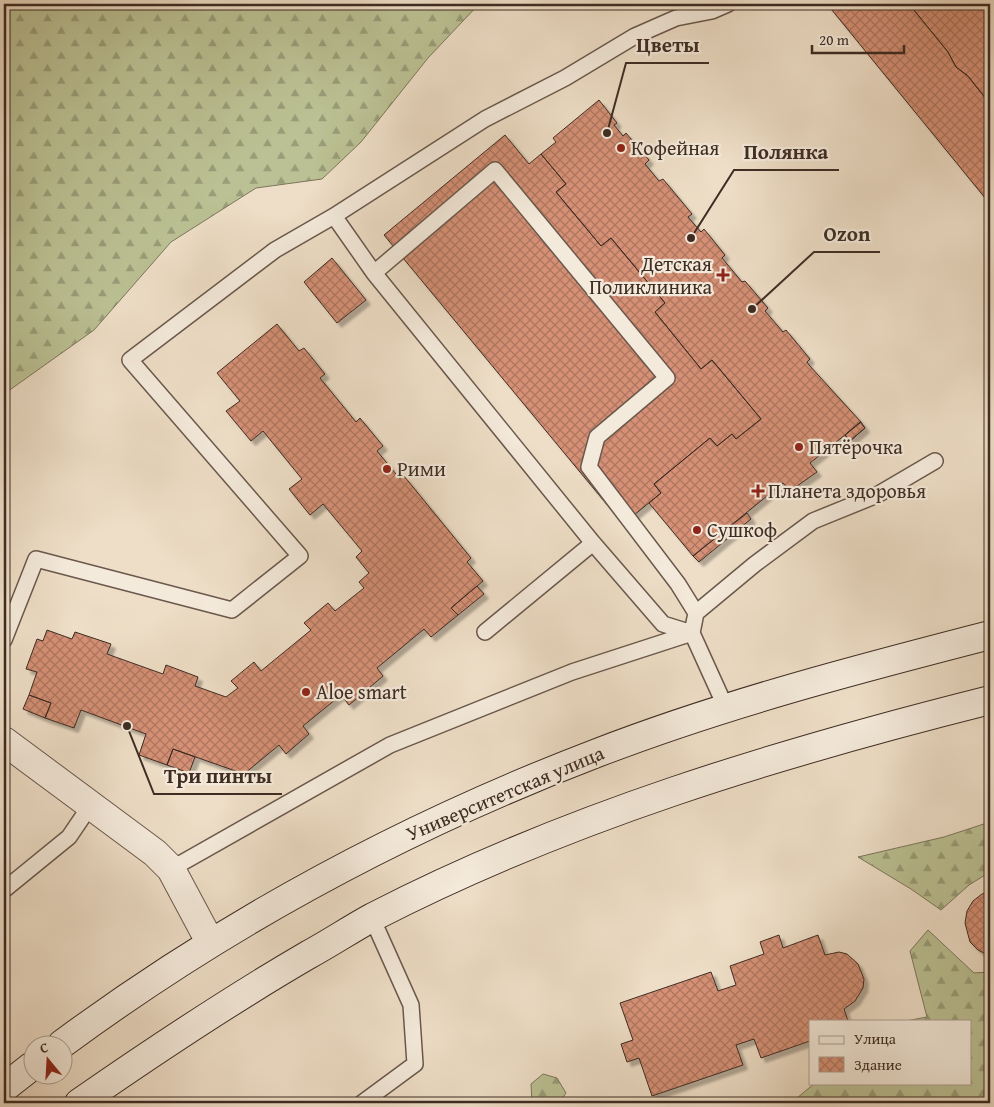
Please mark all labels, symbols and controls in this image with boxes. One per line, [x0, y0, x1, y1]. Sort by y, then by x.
scale bar [812, 22, 904, 54]
callout: Цветы [626, 27, 709, 63]
text: Цветы [636, 29, 700, 60]
text: 20 m [819, 29, 850, 50]
place label: Кофейная [631, 133, 719, 162]
callout: Полянка [734, 134, 839, 170]
text: Полянка [744, 136, 829, 167]
marker: Кофейная [615, 142, 627, 154]
callout: Ozon [814, 216, 880, 252]
text: Ozon [824, 218, 871, 249]
place label: Детская Поликлиника [589, 249, 712, 301]
marker: Детская Поликлиника [716, 268, 730, 282]
place label: Пятёрочка [809, 432, 903, 461]
marker: Пятёрочка [793, 441, 805, 453]
place label: Рими [397, 454, 446, 483]
marker: Рими [381, 463, 393, 475]
place label: Планета здоровья [768, 476, 926, 505]
marker: Планета здоровья [752, 485, 764, 497]
place label: Сушкоф [707, 515, 777, 544]
marker: Сушкоф [691, 524, 703, 536]
place label: Aloe smart [316, 677, 407, 706]
marker: Aloe smart [300, 686, 312, 698]
street label: Университетская улица [401, 738, 609, 847]
callout: Три пинты [154, 758, 282, 794]
text: Три пинты [164, 760, 272, 791]
legend [809, 1020, 972, 1084]
text: Улица [854, 1028, 897, 1049]
north arrow [22, 1034, 72, 1084]
text: С [37, 1037, 51, 1058]
text: Здание [854, 1054, 902, 1075]

